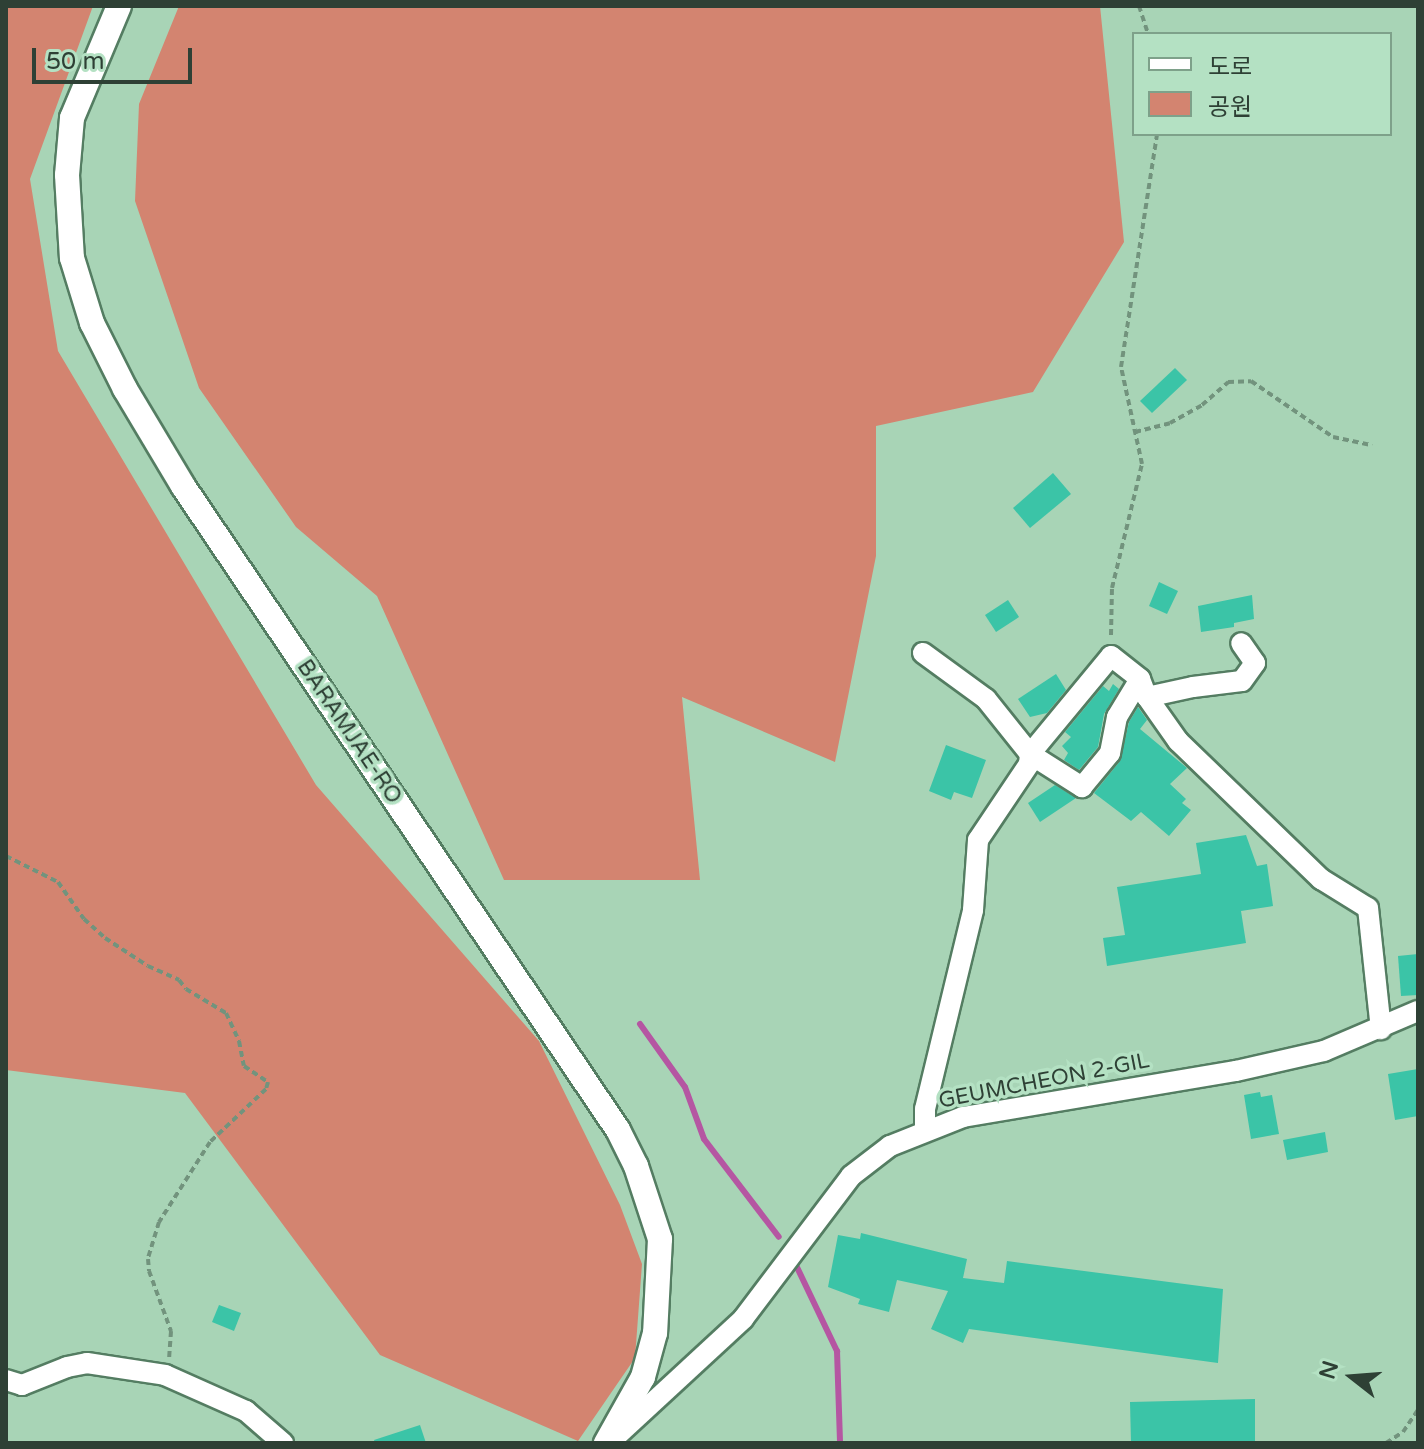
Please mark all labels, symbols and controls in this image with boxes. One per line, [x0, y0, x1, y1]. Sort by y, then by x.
scale bar [36, 32, 196, 82]
legend [1132, 32, 1392, 136]
text: 50 m [46, 47, 104, 76]
text: 도로 [1208, 53, 1252, 82]
text: 공원 [1208, 93, 1252, 122]
street label: BARAMJAE-RO [291, 655, 407, 809]
street label: GEUMCHEON 2-GIL [936, 1048, 1152, 1114]
north arrow [1312, 1337, 1392, 1417]
text: N [1314, 1358, 1344, 1382]

